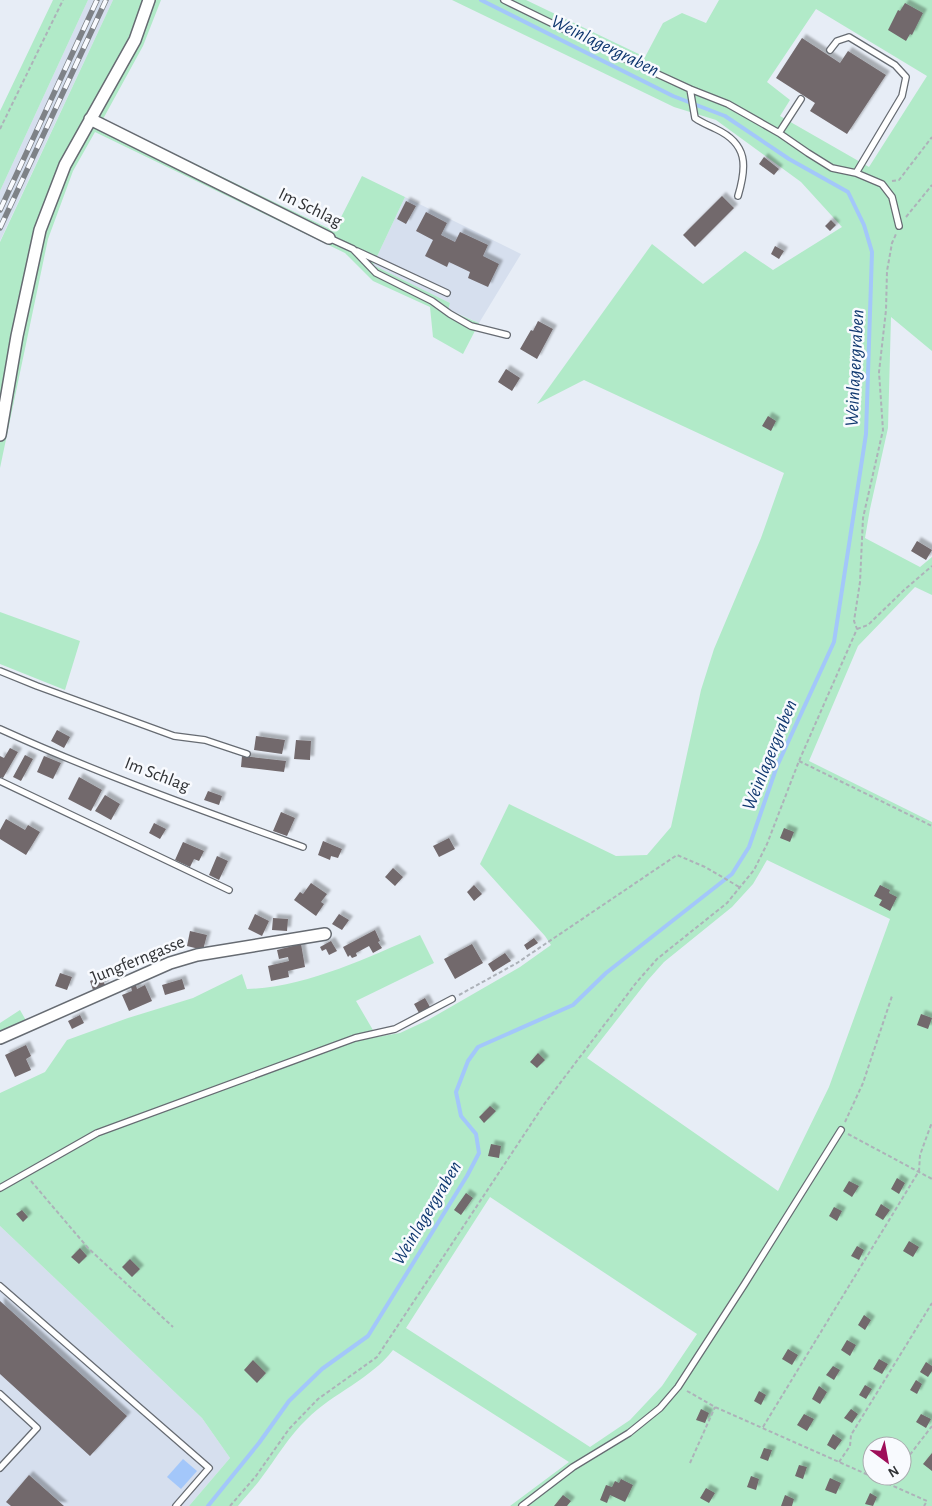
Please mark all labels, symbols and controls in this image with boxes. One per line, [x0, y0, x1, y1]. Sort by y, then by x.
water label: Weinlagergraben [548, 12, 662, 80]
street label: Im Schlag [276, 185, 345, 231]
water label: Weinlagergraben [842, 309, 868, 427]
water label: Weinlagergraben [739, 697, 801, 813]
street label: Im Schlag [122, 754, 192, 796]
street label: Jungferngasse [89, 933, 187, 987]
water label: Weinlagergraben [389, 1158, 465, 1268]
north arrow [862, 1436, 912, 1486]
text: N [886, 1463, 901, 1480]

